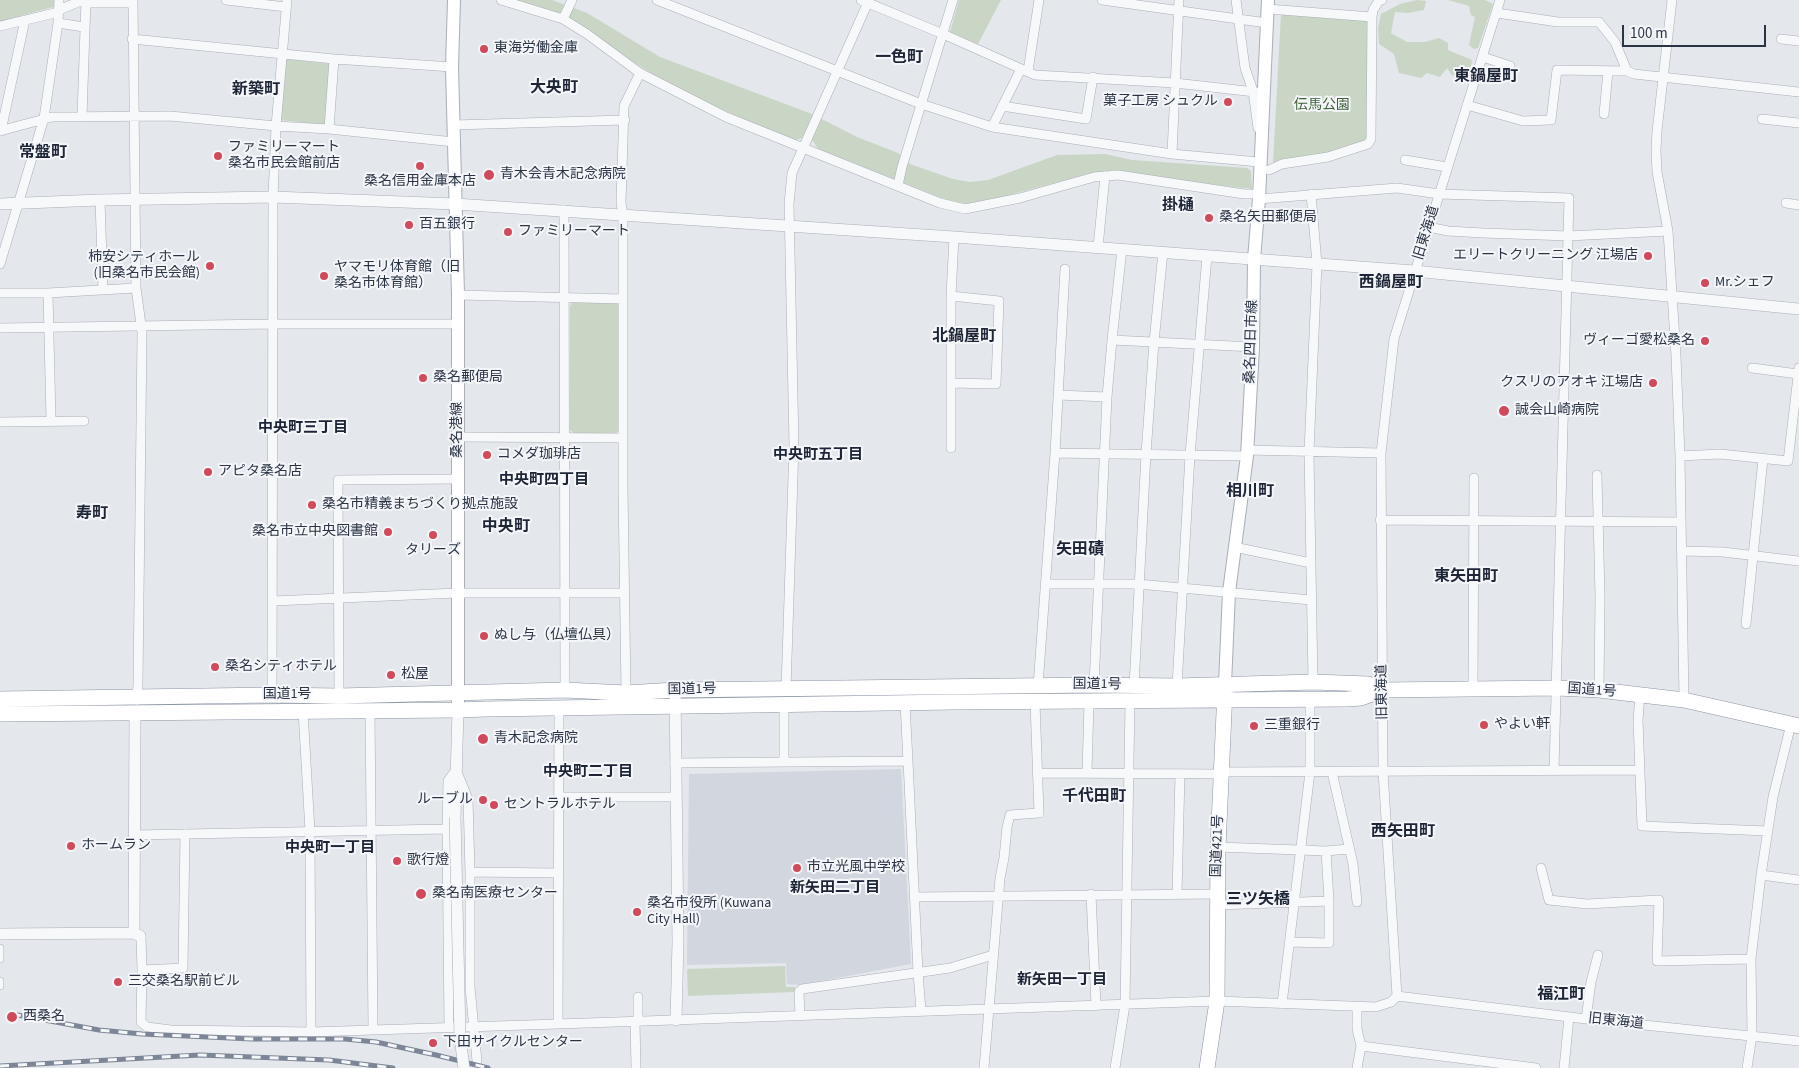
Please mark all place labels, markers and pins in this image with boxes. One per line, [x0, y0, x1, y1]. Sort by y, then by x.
place label: 東海労働金庫 [494, 41, 578, 57]
marker: 東海労働金庫 [478, 43, 490, 55]
place label: 菓子工房 シュクル [1103, 94, 1218, 110]
marker: 菓子工房 シュクル [1222, 96, 1234, 108]
place label: ファミリーマート 桑名市民会館前店 [228, 140, 340, 172]
marker: ファミリーマート 桑名市民会館前店 [212, 150, 224, 162]
marker: 桑名信用金庫本店 [414, 160, 426, 172]
place label: 青木会青木記念病院 [500, 167, 626, 183]
marker: 青木会青木記念病院 [482, 168, 496, 182]
place label: 桑名信用金庫本店 [364, 174, 476, 190]
place label: 桑名矢田郵便局 [1219, 210, 1317, 226]
marker: 桑名矢田郵便局 [1203, 212, 1215, 224]
place label: 百五銀行 [419, 217, 475, 233]
marker: 百五銀行 [403, 219, 415, 231]
place label: ファミリーマート [518, 224, 630, 240]
marker: ファミリーマート [502, 226, 514, 238]
place label: エリートクリーニング 江場店 [1453, 248, 1638, 264]
place label: 柿安シティホール (旧桑名市民会館) [88, 250, 200, 282]
marker: エリートクリーニング 江場店 [1642, 250, 1654, 262]
marker: 柿安シティホール (旧桑名市民会館) [204, 260, 216, 272]
place label: ヤマモリ体育館（旧 桑名市体育館） [334, 260, 460, 292]
marker: ヤマモリ体育館（旧 桑名市体育館） [318, 270, 330, 282]
place label: Mr.シェフ [1715, 275, 1775, 291]
marker: Mr.シェフ [1699, 277, 1711, 289]
place label: ヴィーゴ愛松桑名 [1583, 333, 1695, 349]
marker: ヴィーゴ愛松桑名 [1699, 335, 1711, 347]
place label: 桑名郵便局 [433, 370, 503, 386]
marker: 桑名郵便局 [417, 372, 429, 384]
place label: クスリのアオキ 江場店 [1500, 375, 1643, 391]
marker: クスリのアオキ 江場店 [1647, 377, 1659, 389]
place label: 誠会山崎病院 [1515, 403, 1599, 419]
marker: 誠会山崎病院 [1497, 404, 1511, 418]
place label: コメダ珈琲店 [497, 447, 581, 463]
marker: コメダ珈琲店 [481, 449, 493, 461]
place label: アピタ桑名店 [218, 464, 302, 480]
marker: アピタ桑名店 [202, 466, 214, 478]
place label: 桑名市精義まちづくり拠点施設 [322, 497, 518, 513]
marker: 桑名市精義まちづくり拠点施設 [306, 499, 318, 511]
place label: 桑名市立中央図書館 [252, 524, 378, 540]
marker: 桑名市立中央図書館 [382, 526, 394, 538]
marker: タリーズ [427, 529, 439, 541]
place label: タリーズ [405, 543, 461, 559]
place label: ぬし与（仏壇仏具） [494, 628, 620, 644]
marker: ぬし与（仏壇仏具） [478, 630, 490, 642]
place label: 桑名シティホテル [225, 659, 337, 675]
marker: 桑名シティホテル [209, 661, 221, 673]
place label: 松屋 [401, 667, 429, 683]
marker: 松屋 [385, 669, 397, 681]
place label: やよい軒 [1494, 717, 1550, 733]
place label: 三重銀行 [1264, 718, 1320, 734]
marker: やよい軒 [1478, 719, 1490, 731]
marker: 三重銀行 [1248, 720, 1260, 732]
place label: 青木記念病院 [494, 731, 578, 747]
marker: 青木記念病院 [476, 732, 490, 746]
place label: ルーブル [417, 792, 473, 808]
marker: ルーブル [477, 794, 489, 806]
place label: セントラルホテル [504, 797, 616, 813]
marker: セントラルホテル [488, 799, 500, 811]
place label: ホームラン [81, 838, 151, 854]
marker: ホームラン [65, 840, 77, 852]
place label: 歌行燈 [407, 853, 449, 869]
marker: 歌行燈 [391, 855, 403, 867]
place label: 市立光風中学校 [807, 860, 905, 876]
marker: 市立光風中学校 [791, 862, 803, 874]
place label: 桑名南医療センター [432, 886, 558, 902]
marker: 桑名南医療センター [414, 887, 428, 901]
place label: 桑名市役所 (Kuwana City Hall) [647, 896, 771, 929]
marker: 桑名市役所 (Kuwana City Hall) [631, 906, 643, 918]
place label: 三交桑名駅前ビル [128, 974, 240, 990]
marker: 三交桑名駅前ビル [112, 976, 124, 988]
place label: 西桑名 [23, 1009, 65, 1025]
marker: 西桑名 [5, 1010, 19, 1024]
place label: 下田サイクルセンター [443, 1035, 583, 1051]
marker: 下田サイクルセンター [427, 1037, 439, 1049]

